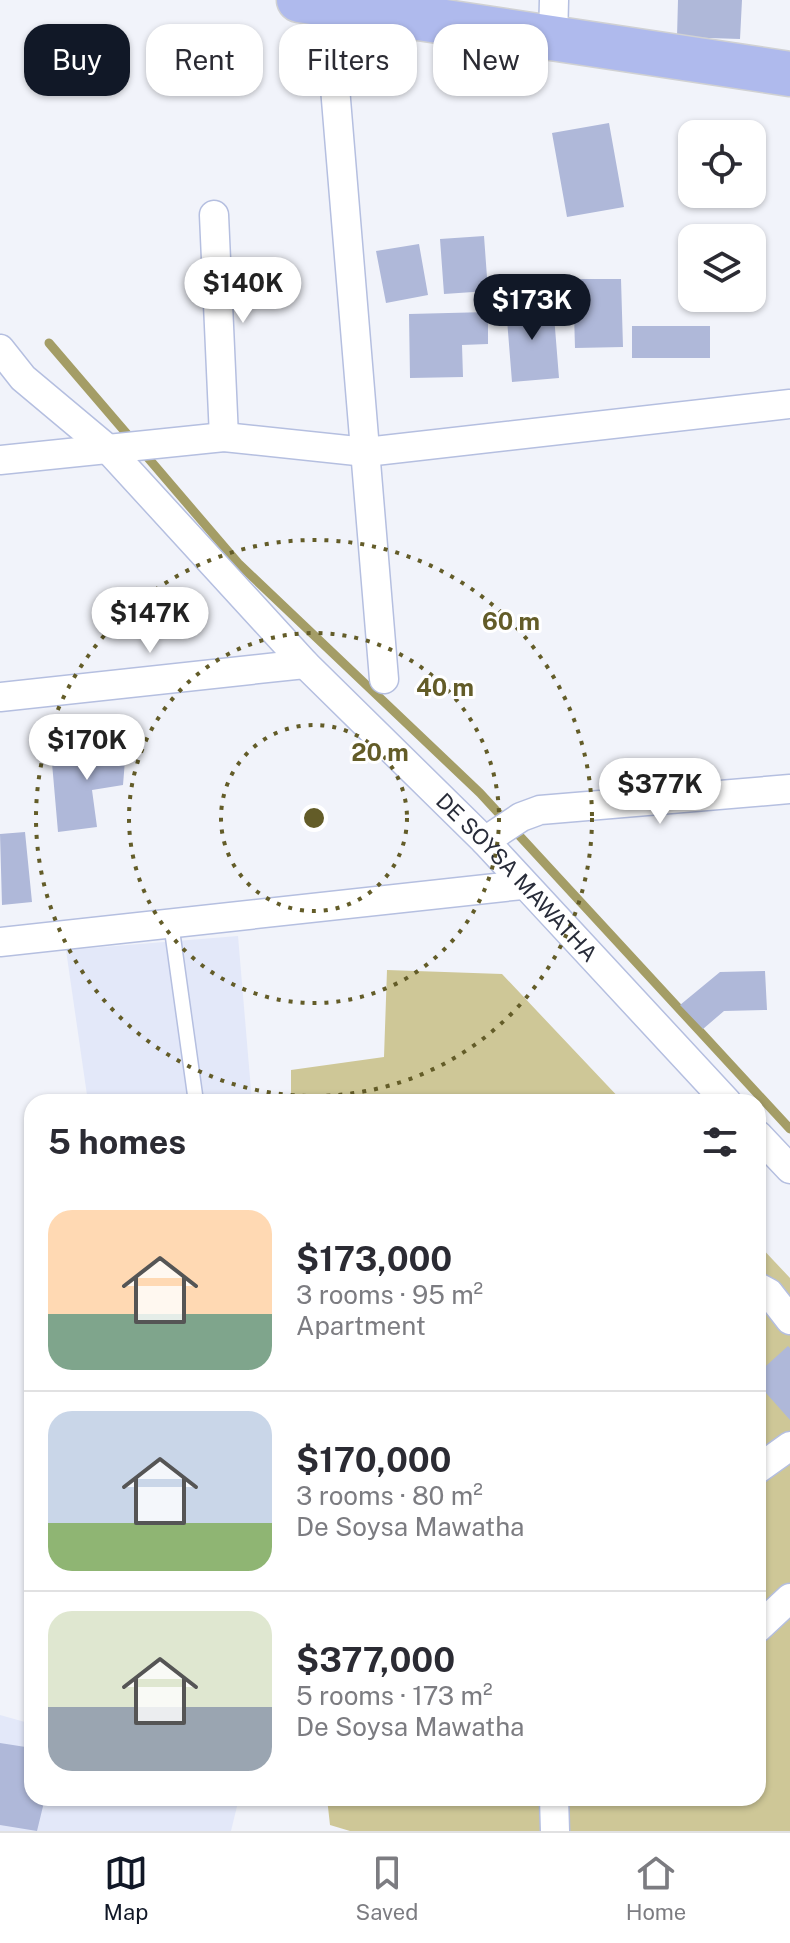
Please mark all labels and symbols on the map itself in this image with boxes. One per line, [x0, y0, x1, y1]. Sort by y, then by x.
pin: $140K [187, 257, 299, 325]
pin: $173K [476, 274, 588, 342]
pin: $147K [94, 587, 206, 655]
text: 60 m [482, 607, 540, 635]
text: 40 m [416, 673, 474, 701]
pin: $170K [31, 714, 143, 782]
text: 20 m [351, 738, 409, 766]
pin: $377K [604, 758, 716, 826]
street label: DE SOYSA MAWATHA [431, 787, 603, 967]
centre of rings [300, 804, 328, 832]

